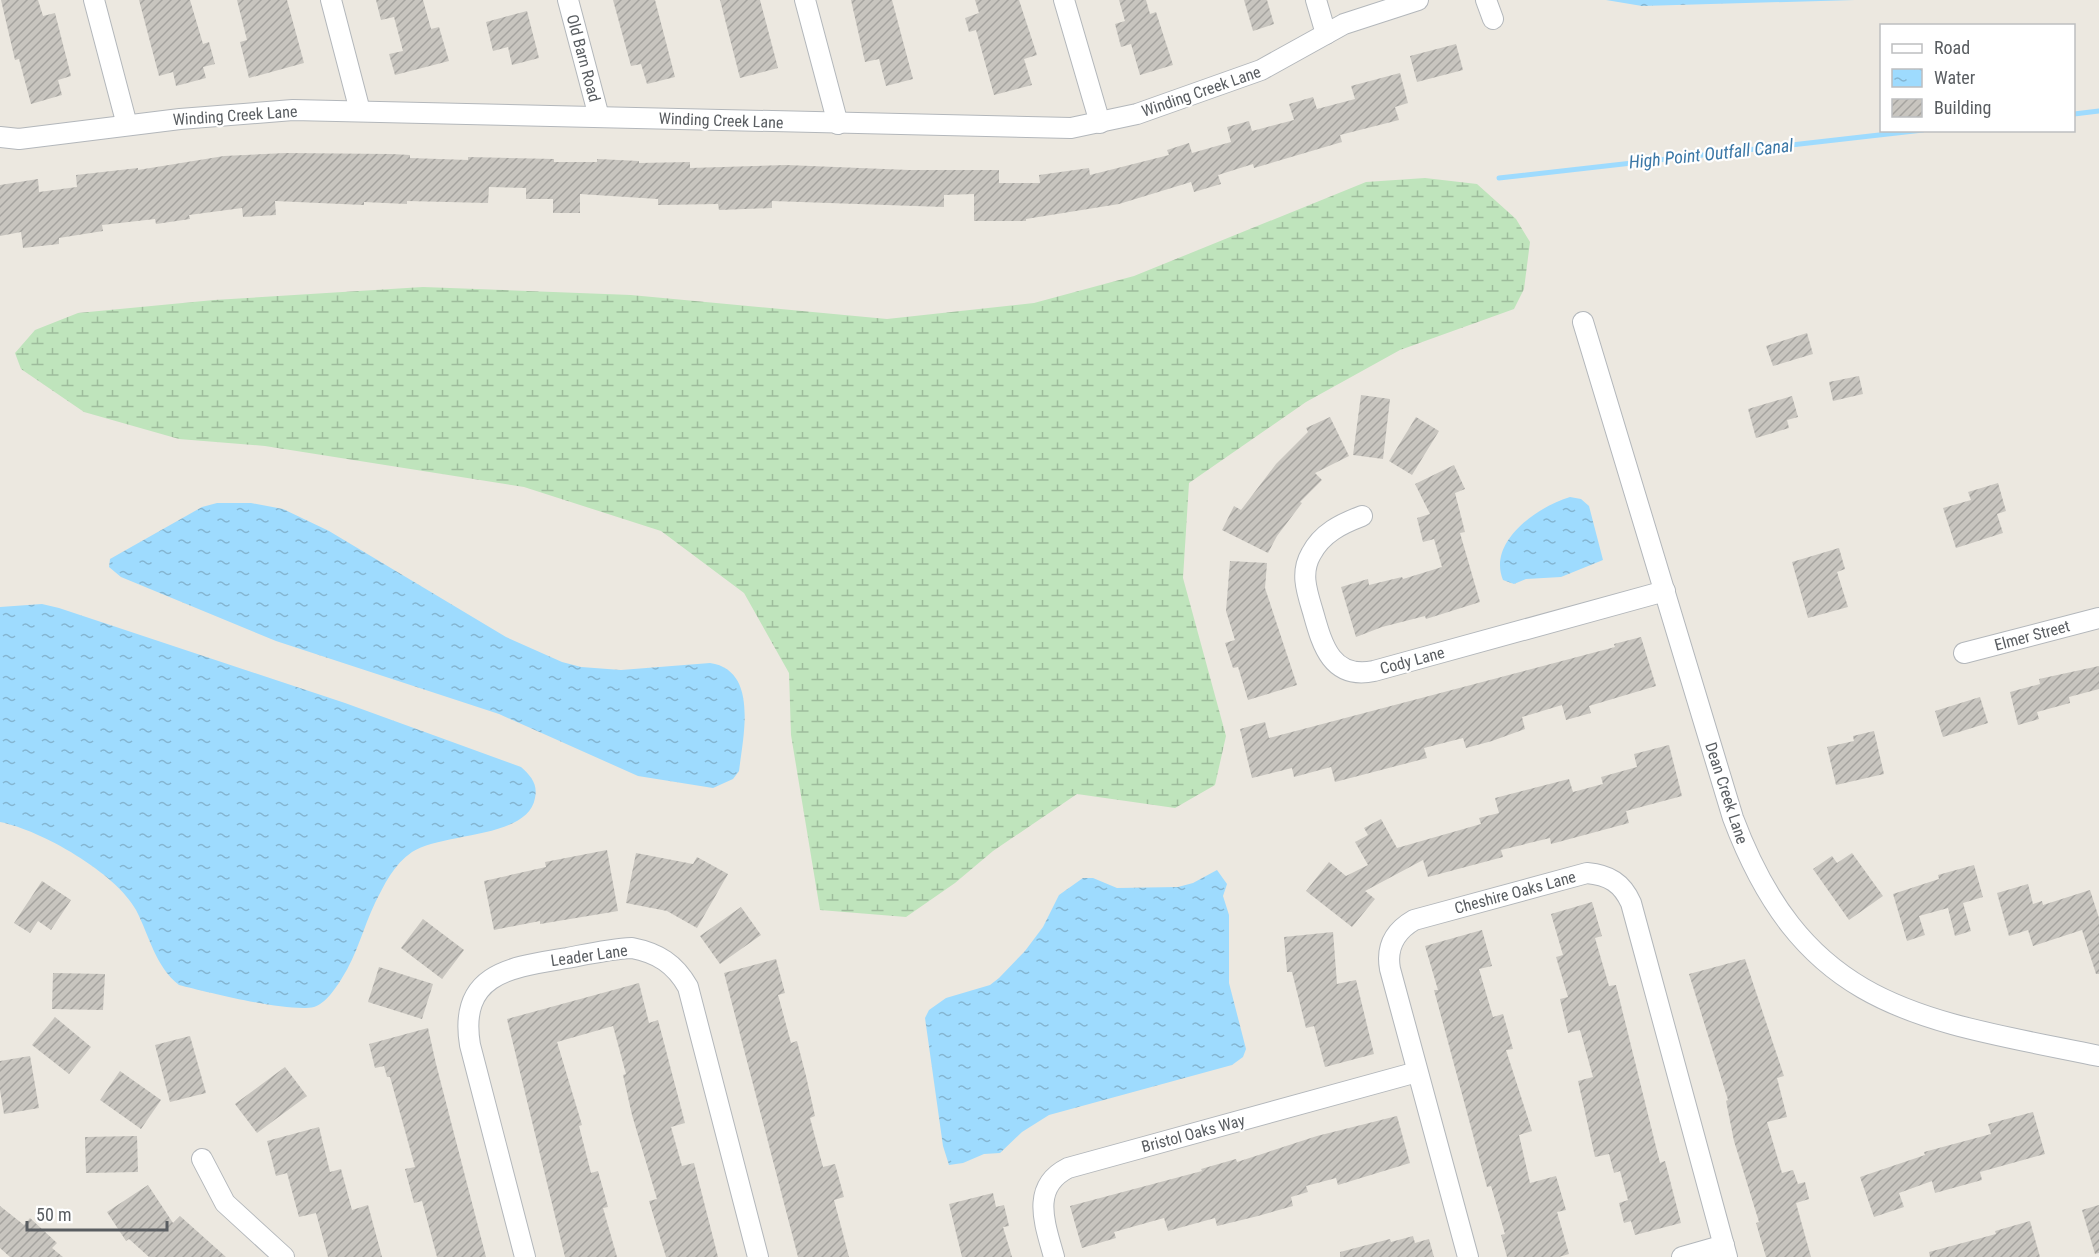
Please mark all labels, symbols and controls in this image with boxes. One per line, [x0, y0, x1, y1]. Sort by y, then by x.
street label: Old Barn Road [563, 12, 604, 104]
legend [1880, 24, 2075, 132]
text: Road [1934, 37, 1970, 58]
street label: Winding Creek Lane [1139, 62, 1263, 121]
text: Water [1934, 67, 1976, 88]
text: Building [1934, 97, 1991, 118]
street label: Winding Creek Lane [172, 102, 298, 129]
street label: Winding Creek Lane [658, 109, 784, 132]
water label: High Point Outfall Canal [1628, 134, 1795, 173]
street label: Elmer Street [1992, 616, 2072, 655]
street label: Cody Lane [1378, 643, 1446, 678]
street label: Dean Creek Lane [1701, 740, 1752, 846]
street label: Cheshire Oaks Lane [1452, 867, 1578, 918]
street label: Leader Lane [549, 941, 629, 970]
street label: Bristol Oaks Way [1139, 1110, 1247, 1156]
scale bar [27, 1194, 166, 1232]
text: 50 m [36, 1204, 71, 1225]

